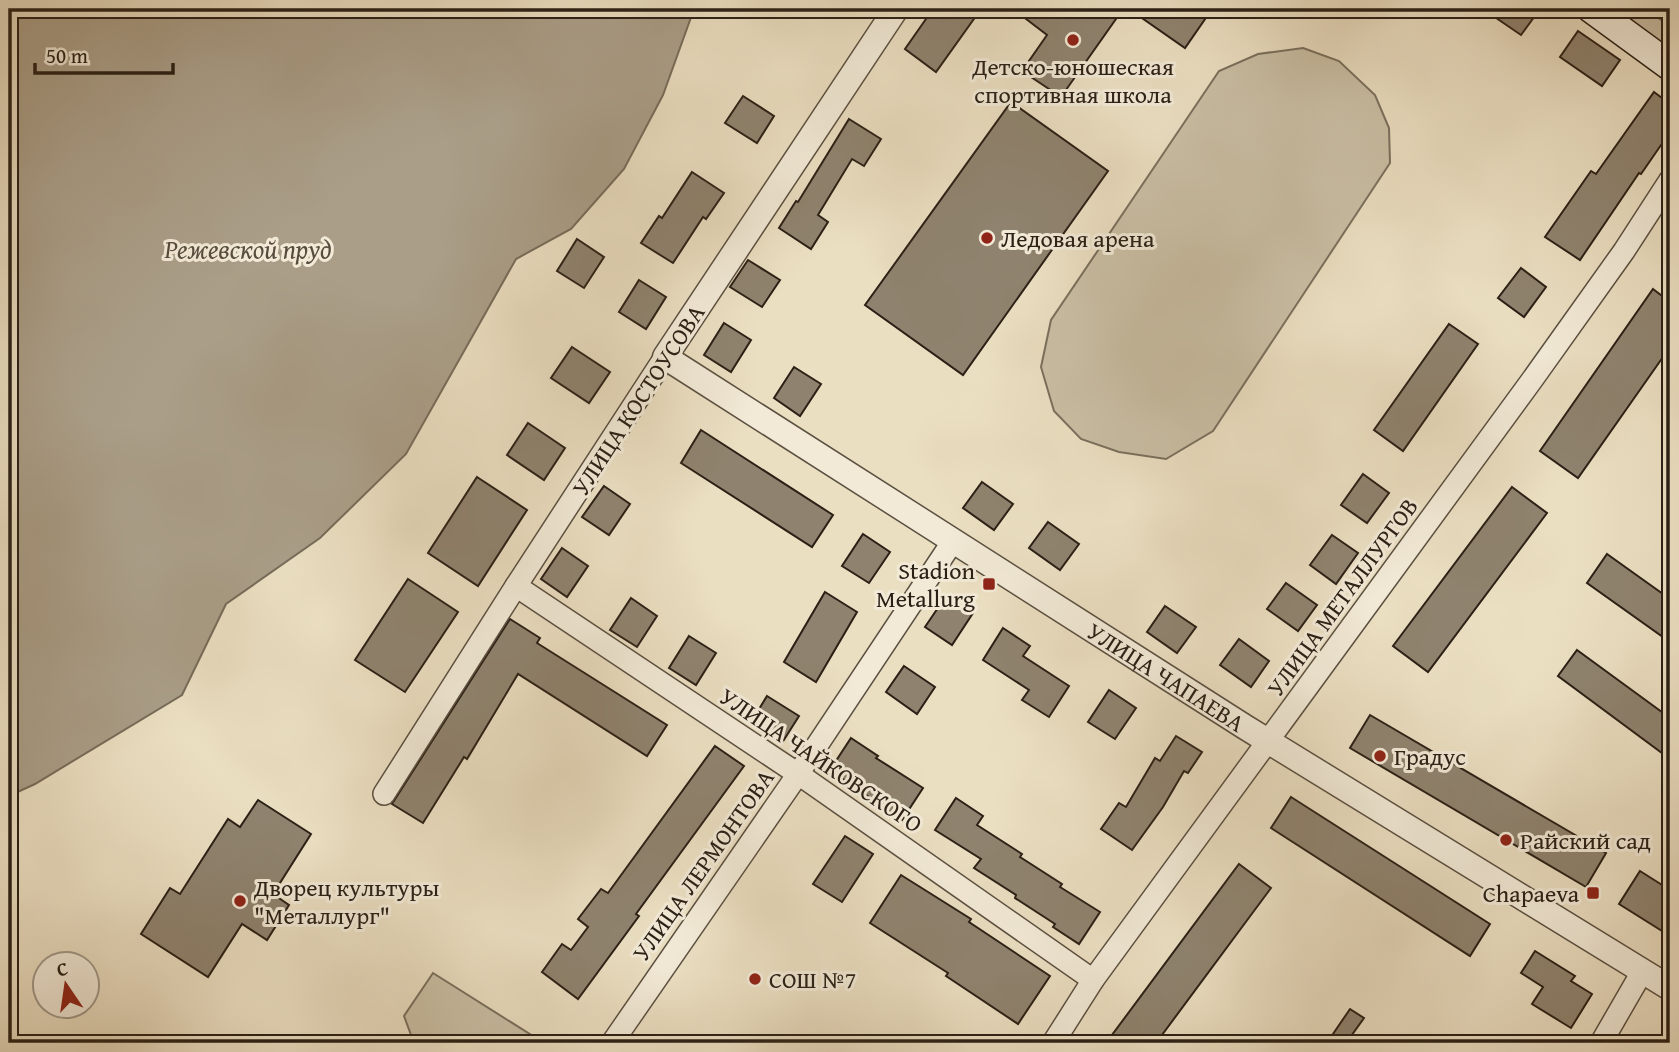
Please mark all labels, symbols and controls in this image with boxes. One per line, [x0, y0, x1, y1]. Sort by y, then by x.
scale bar [35, 32, 173, 76]
marker: Детско-юношеская спортивная школа [1065, 32, 1081, 48]
text: 50 m [46, 40, 88, 71]
place label: Детско-юношеская спортивная школа [971, 49, 1174, 112]
place label: Ледовая арена [1001, 221, 1155, 256]
water label: Режевской пруд [163, 229, 332, 268]
marker: Ледовая арена [979, 230, 995, 246]
street label: УЛИЦА КОСТОУСОВА [563, 297, 713, 503]
street label: УЛИЦА МЕТАЛЛУРГОВ [1258, 490, 1426, 704]
place label: Stadion Metallurg [876, 553, 976, 616]
marker: Stadion Metallurg [981, 576, 997, 592]
street label: УЛИЦА ЧАПАЕВА [1080, 613, 1252, 740]
street label: УЛИЦА ЧАЙКОВСКОГО [712, 679, 930, 841]
place label: Градус [1394, 739, 1466, 774]
marker: Градус [1372, 748, 1388, 764]
street label: УЛИЦА ЛЕРМОНТОВА [624, 762, 783, 968]
place label: Райский сад [1520, 823, 1651, 858]
marker: Райский сад [1498, 832, 1514, 848]
place label: Дворец культуры "Металлург" [253, 870, 440, 933]
place label: Chapaeva [1483, 876, 1580, 911]
marker: Chapaeva [1585, 885, 1601, 901]
marker: Дворец культуры "Металлург" [232, 893, 248, 909]
north arrow [32, 950, 102, 1020]
text: С [54, 954, 71, 983]
place label: СОШ №7 [769, 962, 856, 997]
marker: СОШ №7 [747, 971, 763, 987]

